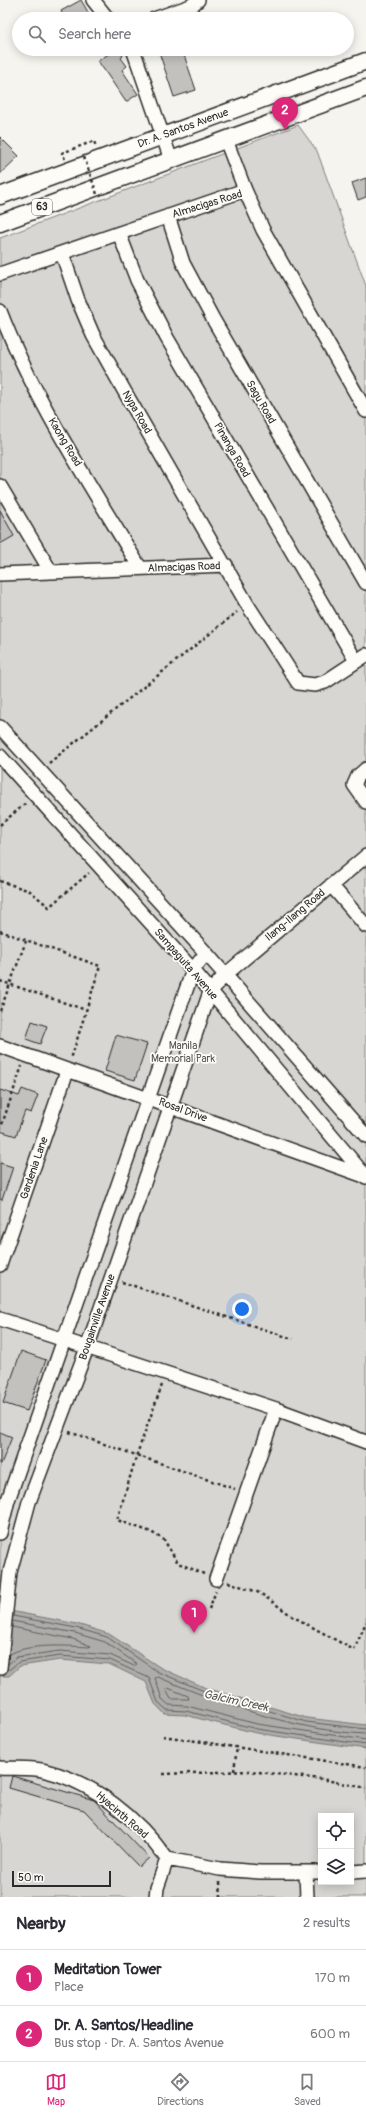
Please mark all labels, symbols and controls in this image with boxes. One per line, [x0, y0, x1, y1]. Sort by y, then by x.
search box [12, 12, 354, 56]
icon: search [26, 23, 48, 45]
text: Search here [58, 25, 131, 44]
pin: 2 [272, 97, 298, 130]
street label: Dr. A. Santos Avenue [136, 105, 231, 150]
street label: Almacigas Road [170, 187, 244, 221]
road number: 63 [32, 199, 52, 215]
street label: Sagu Road [243, 378, 279, 426]
street label: Nypa Road [119, 388, 155, 436]
street label: Kaong Road [45, 415, 85, 469]
street label: Pinanga Road [211, 420, 253, 480]
street label: Almacigas Road [147, 559, 221, 575]
street label: Ilang-Ilang Road [262, 886, 328, 944]
street label: Sampaguita Avenue [151, 926, 221, 1003]
park label: Manila Memorial Park [151, 1039, 215, 1065]
street label: Rosal Drive [157, 1095, 210, 1125]
street label: Gardenia Lane [17, 1135, 51, 1201]
street label: Bougainville Avenue [76, 1272, 118, 1362]
your location [232, 1299, 252, 1319]
pin: 1 [181, 1600, 207, 1633]
water label: Galcim Creek [202, 1687, 271, 1715]
street label: Hyacinth Road [93, 1789, 151, 1841]
map controls [318, 1813, 354, 1885]
button: locate [318, 1813, 354, 1849]
button: layers [318, 1849, 354, 1885]
scale bar [12, 1869, 111, 1888]
text: 50 m [18, 1871, 44, 1884]
text: Nearby [16, 1913, 65, 1934]
text: 2 results [303, 1915, 350, 1931]
text: Meditation Tower [54, 1960, 162, 1979]
text: 1 [26, 1970, 32, 1986]
text: 170 m [315, 1970, 350, 1986]
text: Place [54, 1979, 83, 1995]
text: Dr. A. Santos/Headline [54, 2016, 193, 2035]
text: 2 [25, 2026, 33, 2042]
text: 600 m [310, 2026, 350, 2042]
text: Bus stop · Dr. A. Santos Avenue [54, 2035, 224, 2051]
tab: Map [45, 2071, 67, 2108]
tab: Directions [157, 2071, 204, 2108]
tab: Saved [294, 2071, 321, 2108]

